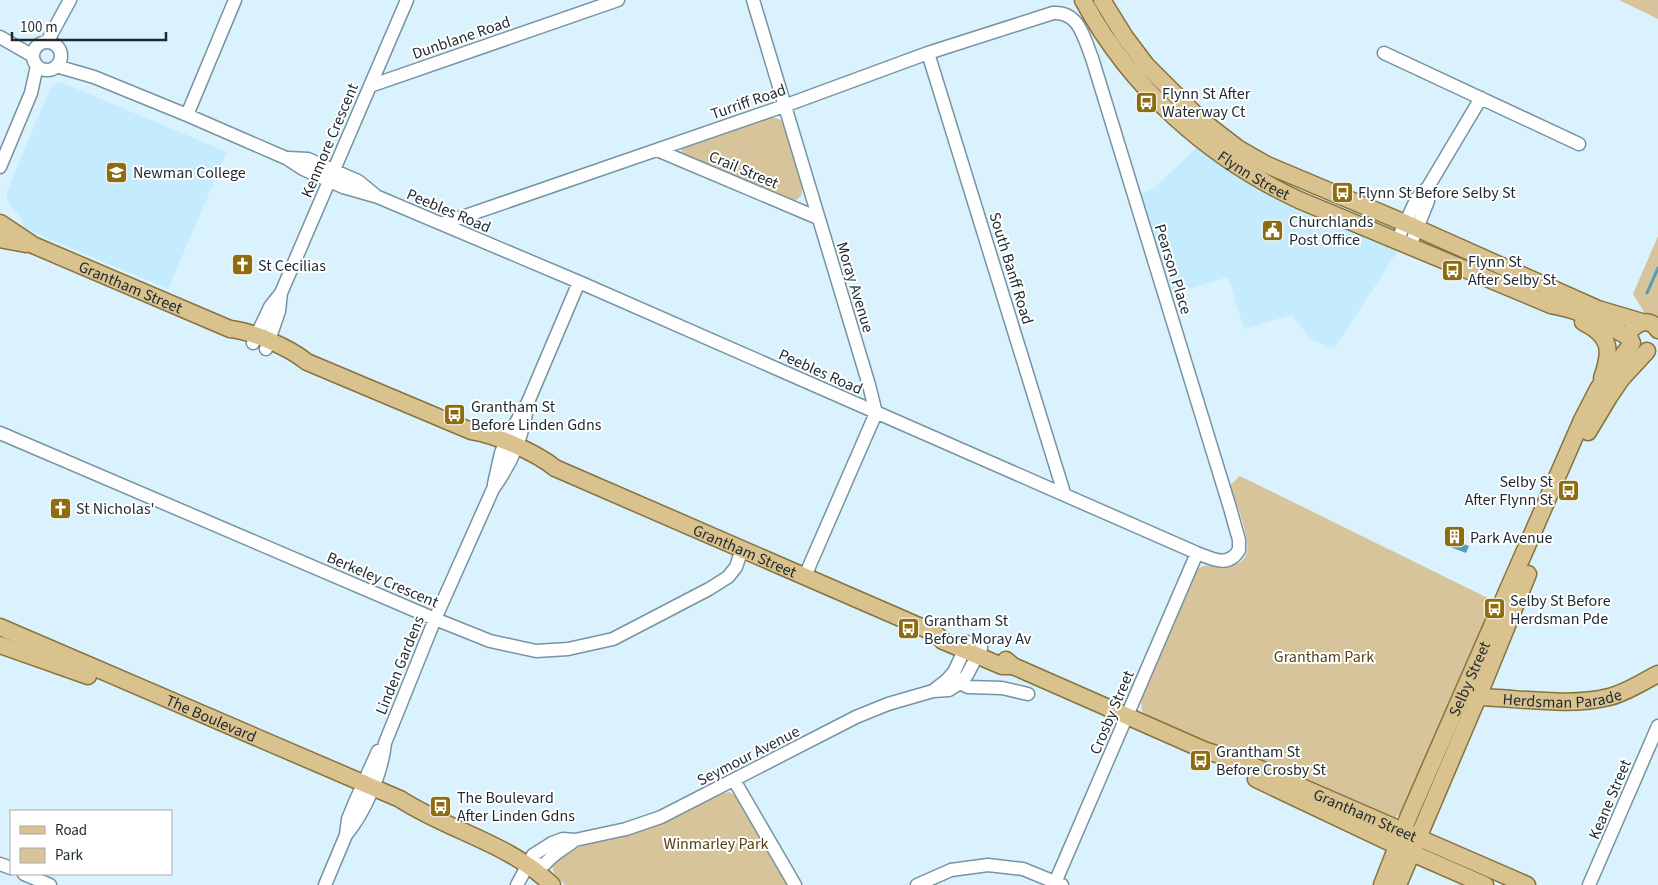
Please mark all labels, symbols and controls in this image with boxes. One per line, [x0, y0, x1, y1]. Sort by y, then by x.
scale bar [12, 10, 166, 42]
street label: Dunblane Road [409, 11, 513, 65]
text: 100 m [20, 17, 58, 38]
street label: Kenmore Crescent [296, 79, 364, 201]
street label: Turriff Road [708, 79, 789, 125]
place label: Flynn St After Waterway Ct [1162, 83, 1251, 123]
bus stop icon: Flynn St After Waterway Ct [1134, 90, 1158, 114]
street label: Crail Street [705, 145, 782, 195]
street label: Flynn Street [1213, 146, 1294, 206]
school or university icon: Newman College [105, 160, 129, 184]
place label: Newman College [133, 162, 246, 184]
bus stop icon: Flynn St Before Selby St [1330, 180, 1354, 204]
place label: Flynn St Before Selby St [1358, 182, 1516, 204]
street label: Peebles Road [403, 183, 494, 239]
street label: South Banff Road [984, 209, 1039, 327]
place label: Churchlands Post Office [1289, 211, 1374, 251]
public building icon: Churchlands Post Office [1261, 218, 1285, 242]
street label: Pearson Place [1149, 221, 1197, 317]
street label: Moray Avenue [831, 239, 879, 335]
place label: Flynn St After Selby St [1468, 251, 1557, 291]
church icon: St Cecilias [230, 253, 254, 277]
place label: St Cecilias [258, 255, 326, 277]
street label: Grantham Street [75, 256, 186, 320]
bus stop icon: Flynn St After Selby St [1440, 258, 1464, 282]
street label: Peebles Road [775, 344, 866, 400]
place label: Grantham St Before Linden Gdns [471, 396, 602, 436]
bus stop icon: Grantham St Before Linden Gdns [443, 403, 467, 427]
place label: Selby St After Flynn St [1465, 471, 1554, 511]
bus stop icon: Selby St After Flynn St [1557, 478, 1581, 502]
church icon: St Nicholas' [48, 496, 72, 520]
place label: St Nicholas' [76, 498, 155, 520]
street label: Grantham Street [689, 519, 800, 584]
building icon: Park Avenue [1442, 525, 1466, 549]
place label: Park Avenue [1470, 527, 1552, 549]
street label: Berkeley Crescent [323, 546, 442, 614]
place label: Selby St Before Herdsman Pde [1510, 590, 1611, 630]
bus stop icon: Selby St Before Herdsman Pde [1482, 597, 1506, 621]
place label: Grantham St Before Moray Av [924, 610, 1032, 650]
street label: Linden Gardens [370, 612, 430, 718]
bus stop icon: Grantham St Before Moray Av [896, 617, 920, 641]
street label: Selby Street [1444, 637, 1496, 720]
park label: Grantham Park [1274, 646, 1374, 668]
street label: Crosby Street [1084, 666, 1140, 758]
street label: Herdsman Parade [1502, 684, 1625, 714]
street label: The Boulevard [162, 690, 260, 748]
street label: Seymour Avenue [693, 720, 804, 791]
place label: Grantham St Before Crosby St [1216, 741, 1327, 781]
bus stop icon: Grantham St Before Crosby St [1188, 748, 1212, 772]
street label: Keane Street [1583, 755, 1637, 843]
street label: Grantham Street [1310, 784, 1421, 848]
place label: The Boulevard After Linden Gdns [457, 787, 575, 827]
bus stop icon: The Boulevard After Linden Gdns [429, 794, 453, 818]
legend [10, 810, 172, 875]
text: Road [55, 820, 87, 841]
park label: Winmarley Park [664, 833, 768, 855]
text: Park [55, 845, 84, 866]

